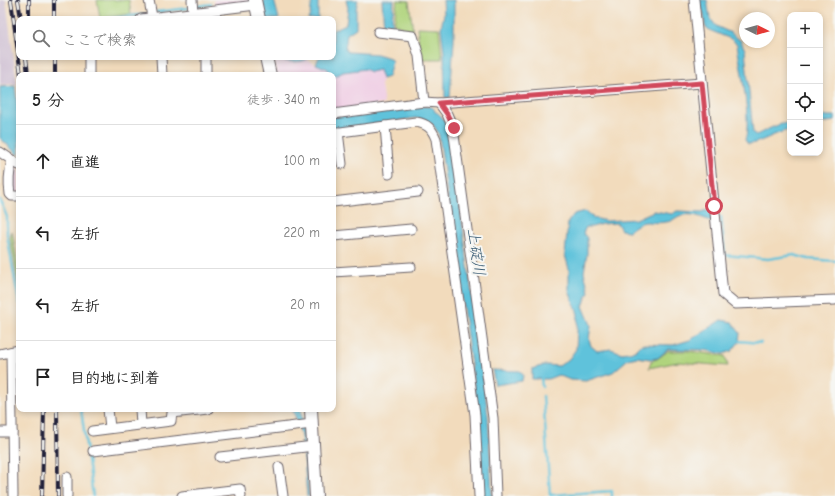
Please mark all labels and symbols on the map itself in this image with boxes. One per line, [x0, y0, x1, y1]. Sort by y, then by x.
north arrow [739, 12, 775, 48]
route end [445, 119, 463, 137]
route start [705, 197, 723, 215]
water label: 上碇川 [464, 227, 488, 277]

